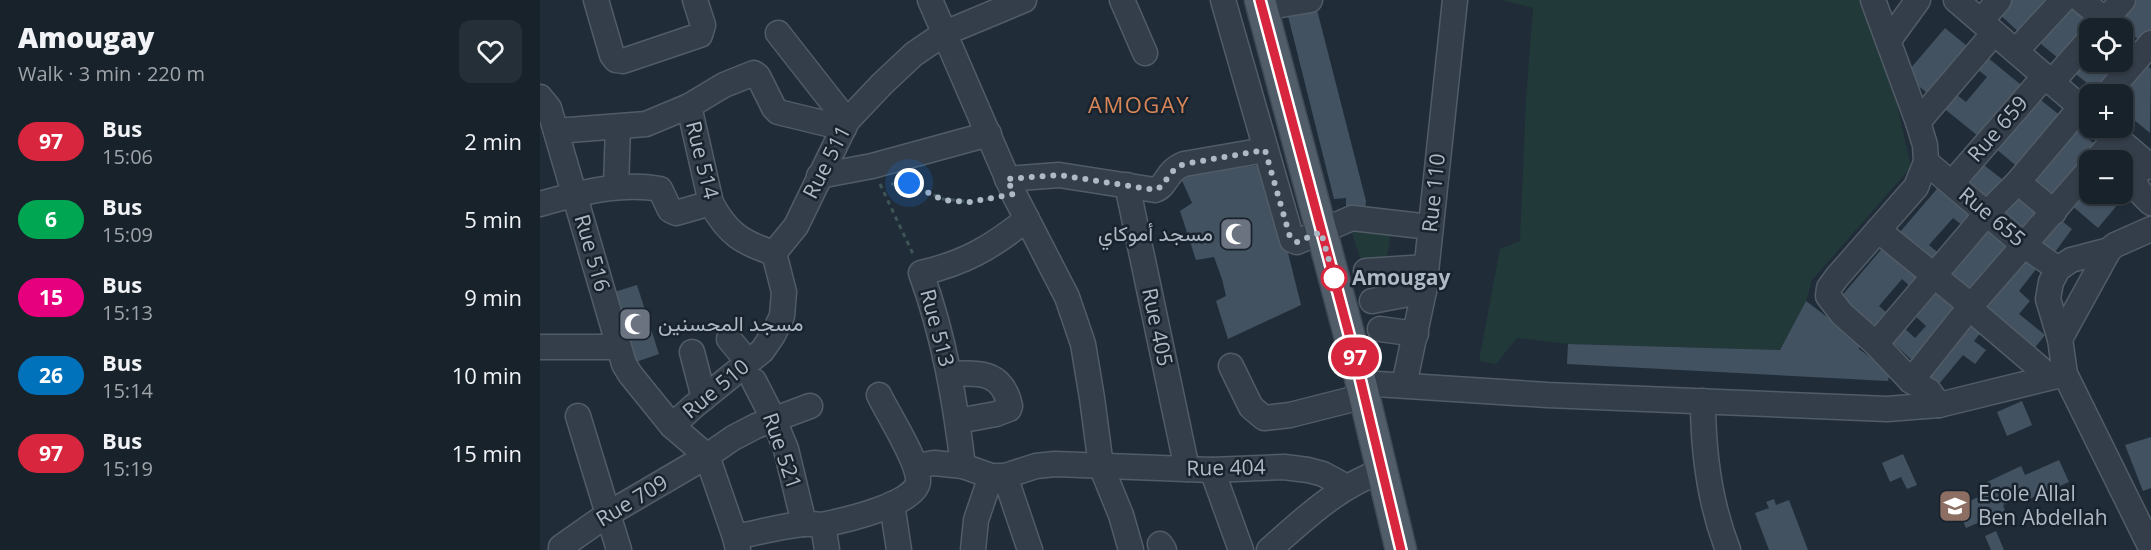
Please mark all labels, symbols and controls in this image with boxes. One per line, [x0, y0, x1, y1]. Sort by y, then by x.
text: Amougay [18, 18, 154, 56]
map controls [2079, 18, 2133, 204]
button: locate [2079, 18, 2133, 72]
button: heart [459, 20, 522, 83]
text: Walk · 3 min · 220 m [18, 60, 205, 87]
button: + [2079, 84, 2133, 138]
district label: AMOGAY [1088, 89, 1190, 119]
street label: Rue 659 [1961, 89, 2034, 167]
text: Bus [102, 113, 142, 143]
street label: Rue 514 [680, 118, 726, 202]
street label: Rue 511 [796, 120, 857, 203]
text: 2 min [464, 126, 522, 156]
text: 97 [39, 127, 63, 155]
text: 15:06 [102, 143, 153, 170]
button: − [2079, 150, 2133, 204]
street label: Rue 110 [1415, 152, 1451, 234]
your location [894, 168, 924, 198]
street label: Rue 655 [1953, 180, 2032, 252]
text: Bus [102, 191, 142, 221]
text: 5 min [464, 204, 522, 234]
text: 6 [45, 205, 57, 233]
street label: Rue 516 [569, 211, 617, 295]
mosque icon: مسجد أموكاي [1218, 216, 1254, 252]
place label: مسجد أموكاي [1098, 219, 1213, 251]
text: 15:09 [102, 221, 153, 248]
place label: Amougay [1352, 263, 1450, 291]
marker: Amougay [1321, 265, 1347, 291]
text: Bus [102, 269, 142, 299]
text: 9 min [464, 282, 522, 312]
text: 15 [39, 283, 63, 311]
street label: Rue 405 [1136, 285, 1180, 368]
street label: Rue 513 [914, 286, 962, 370]
text: 15:13 [102, 299, 153, 326]
mosque icon: مسجد المحسنين [617, 306, 653, 342]
place label: مسجد المحسنين [658, 309, 803, 337]
line badge: 97 [1328, 338, 1382, 376]
text: 97 [1343, 343, 1367, 371]
text: Bus [102, 347, 142, 377]
street label: Rue 510 [676, 352, 755, 424]
text: 10 min [452, 360, 522, 390]
text: 26 [39, 361, 63, 389]
text: 15:14 [102, 377, 153, 404]
street label: Rue 521 [757, 409, 809, 493]
text: Bus [102, 425, 142, 455]
text: 15 min [452, 438, 522, 468]
text: 97 [39, 439, 63, 467]
street label: Rue 404 [1186, 452, 1266, 482]
text: 15:19 [102, 455, 153, 482]
street label: Rue 709 [590, 468, 673, 533]
place label: Ecole Allal Ben Abdellah [1978, 479, 2108, 531]
school or university icon: Ecole Allal Ben Abdellah [1937, 488, 1973, 524]

